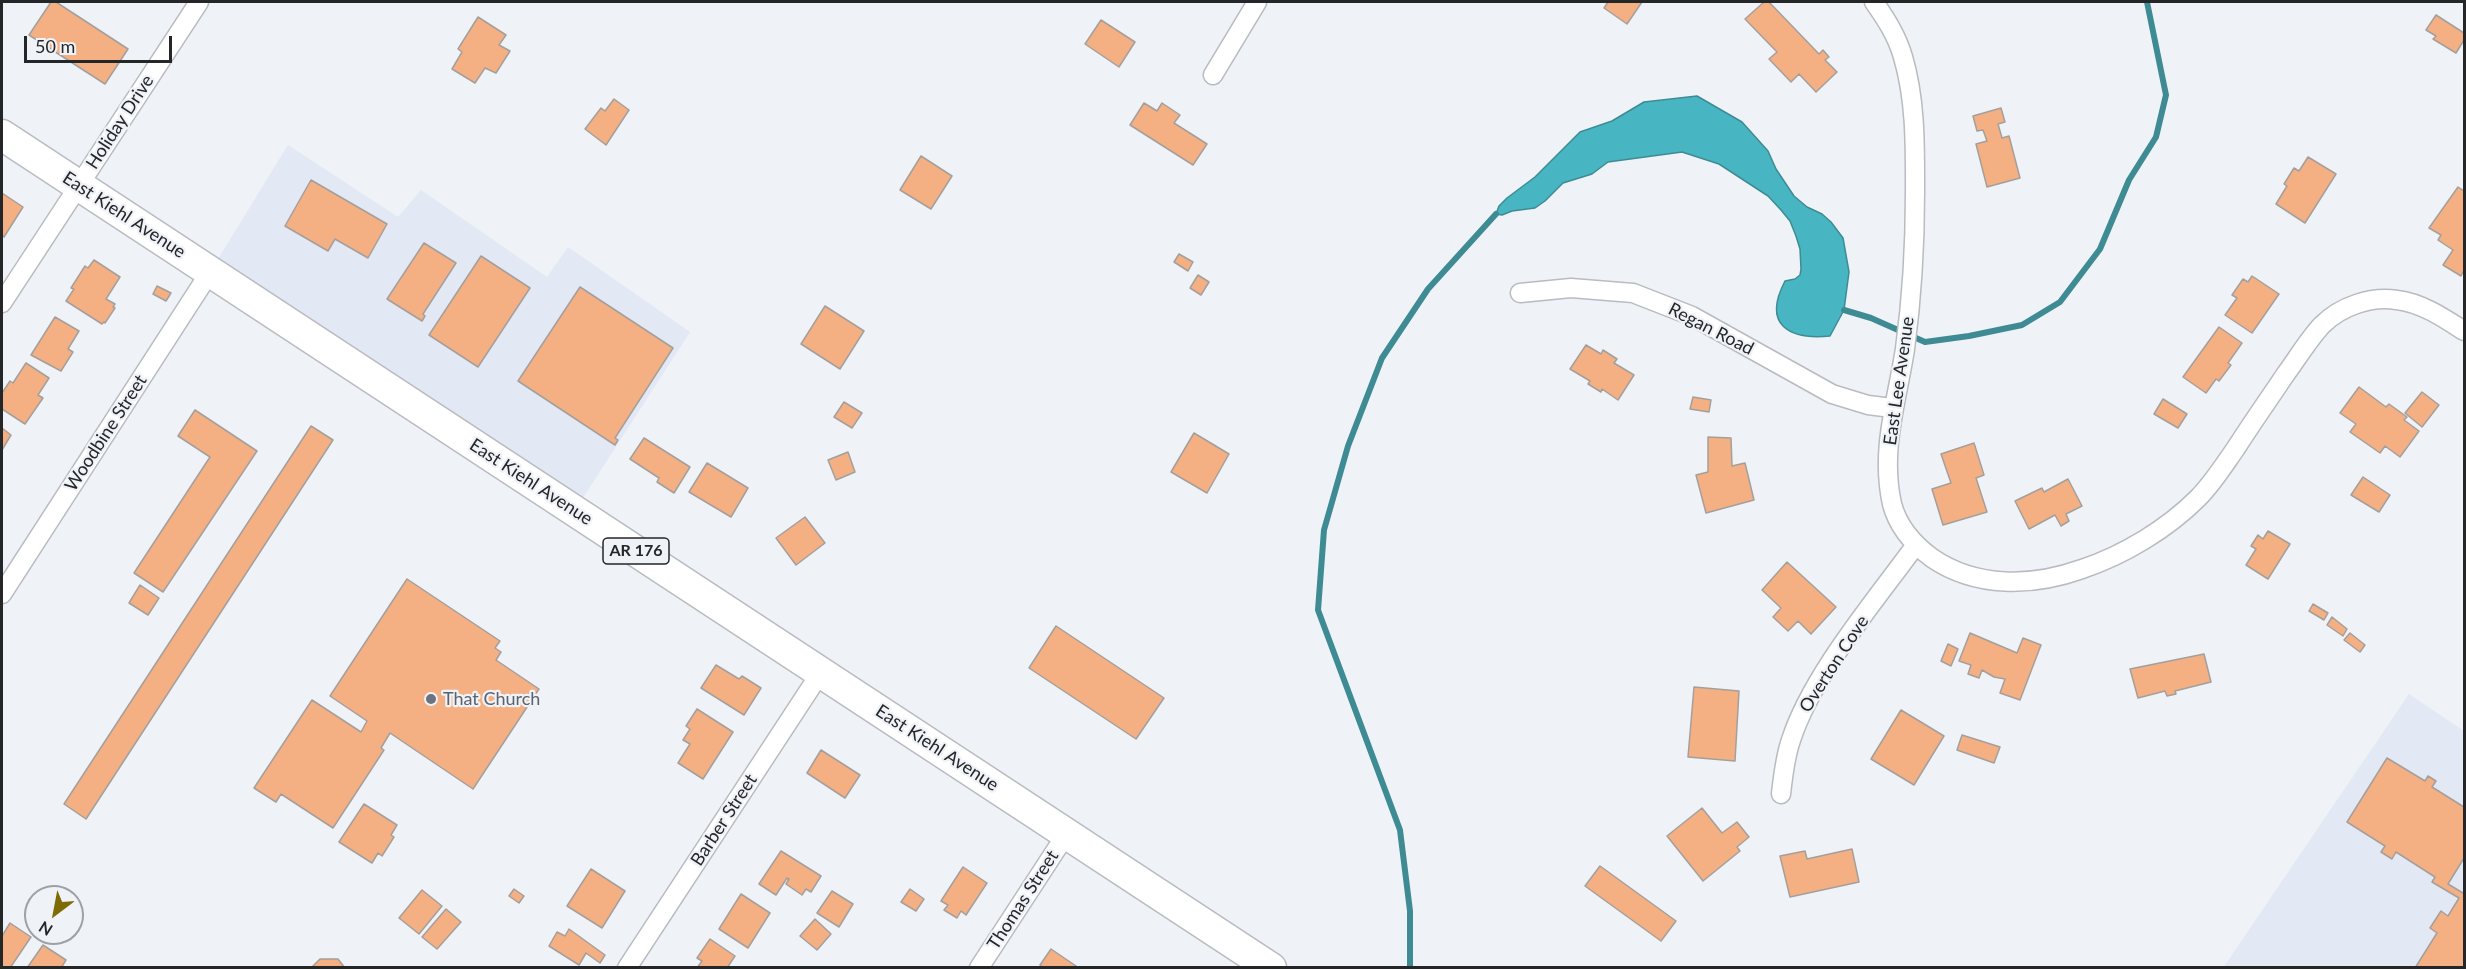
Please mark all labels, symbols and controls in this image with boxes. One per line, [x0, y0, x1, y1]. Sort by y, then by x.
scale bar [27, 24, 176, 62]
text: 50 m [35, 35, 75, 57]
street label: Holiday Drive [82, 71, 158, 173]
street label: East Kiehl Avenue [58, 167, 190, 263]
street label: Regan Road [1665, 298, 1757, 360]
street label: East Lee Avenue [1879, 315, 1919, 447]
street label: Woodbine Street [60, 371, 152, 495]
street label: East Kiehl Avenue [465, 434, 597, 530]
road number: AR 176 [603, 538, 669, 564]
street label: Overton Cove [1795, 612, 1873, 716]
place label: That Church [443, 688, 540, 710]
marker: That Church [424, 692, 438, 706]
street label: East Kiehl Avenue [871, 700, 1003, 796]
street label: Barber Street [686, 770, 762, 870]
street label: Thomas Street [983, 846, 1063, 954]
north arrow [24, 885, 84, 945]
text: N [35, 918, 56, 940]

